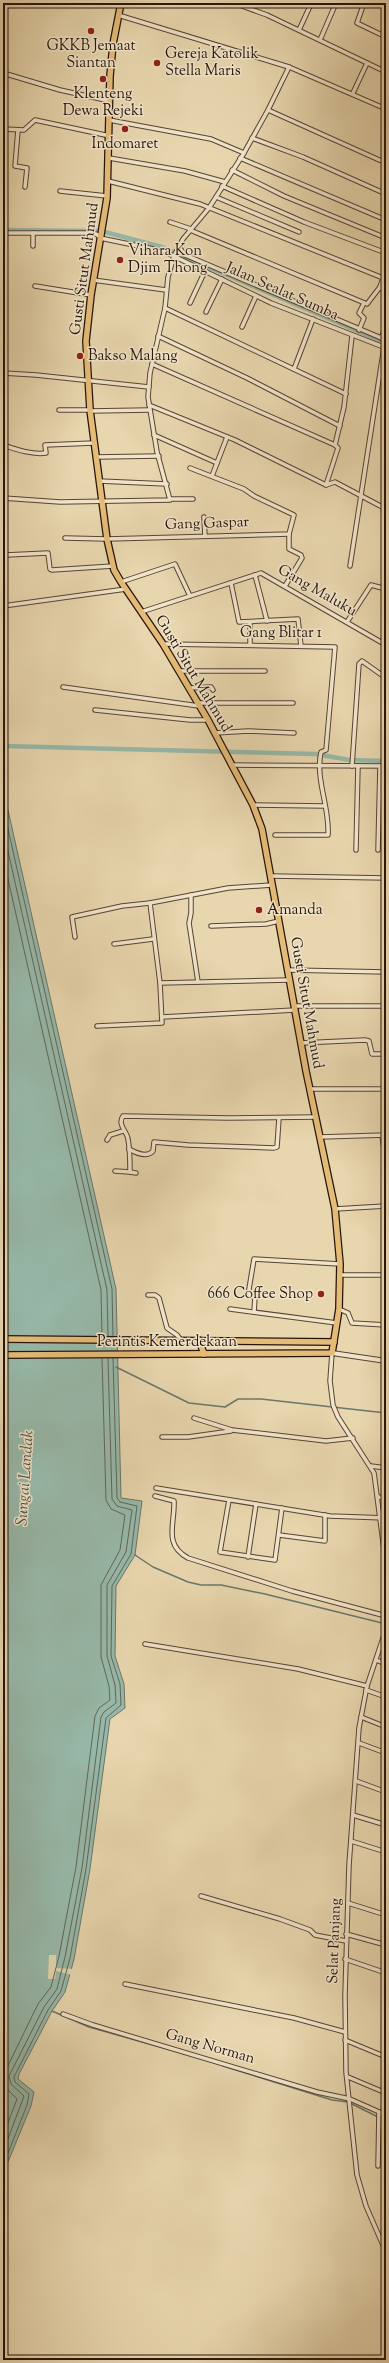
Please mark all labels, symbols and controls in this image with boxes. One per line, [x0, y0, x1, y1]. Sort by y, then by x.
marker: GKKB Jemaat Siantan [86, 26, 96, 36]
place label: GKKB Jemaat Siantan [46, 36, 136, 74]
place label: Gereja Katolik Stella Maris [165, 44, 259, 82]
marker: Gereja Katolik Stella Maris [152, 58, 162, 68]
marker: Klenteng Dewa Rejeki [98, 74, 108, 84]
place label: Klenteng Dewa Rejeki [63, 84, 143, 122]
marker: Indomaret [120, 124, 130, 134]
place label: Indomaret [92, 134, 158, 155]
street label: Gusti Situt Mahmud [65, 201, 105, 337]
place label: Vihara Kon Djim Thong [128, 241, 207, 279]
marker: Vihara Kon Djim Thong [115, 255, 125, 265]
street label: Jalan Sealat Sumba [221, 257, 342, 326]
place label: Bakso Malang [88, 346, 178, 367]
marker: Bakso Malang [75, 351, 85, 361]
street label: Gang Gaspar [165, 512, 250, 536]
street label: Gang Maluku [274, 560, 361, 622]
street label: Gusti Situt Mahmud [150, 611, 237, 737]
street label: Gang Blitar 1 [240, 623, 322, 644]
place label: Amanda [267, 900, 323, 921]
marker: Amanda [254, 905, 264, 915]
street label: Gusti Situt Mahmud [284, 935, 328, 1071]
place label: 666 Coffee Shop [208, 1284, 313, 1305]
marker: 666 Coffee Shop [316, 1289, 326, 1299]
street label: Perintis Kemerdekaan [97, 1332, 237, 1353]
water label: Sungai Landak [11, 1429, 41, 1527]
street label: Selat Panjang [323, 1898, 347, 1984]
street label: Gang Norman [163, 2024, 257, 2070]

